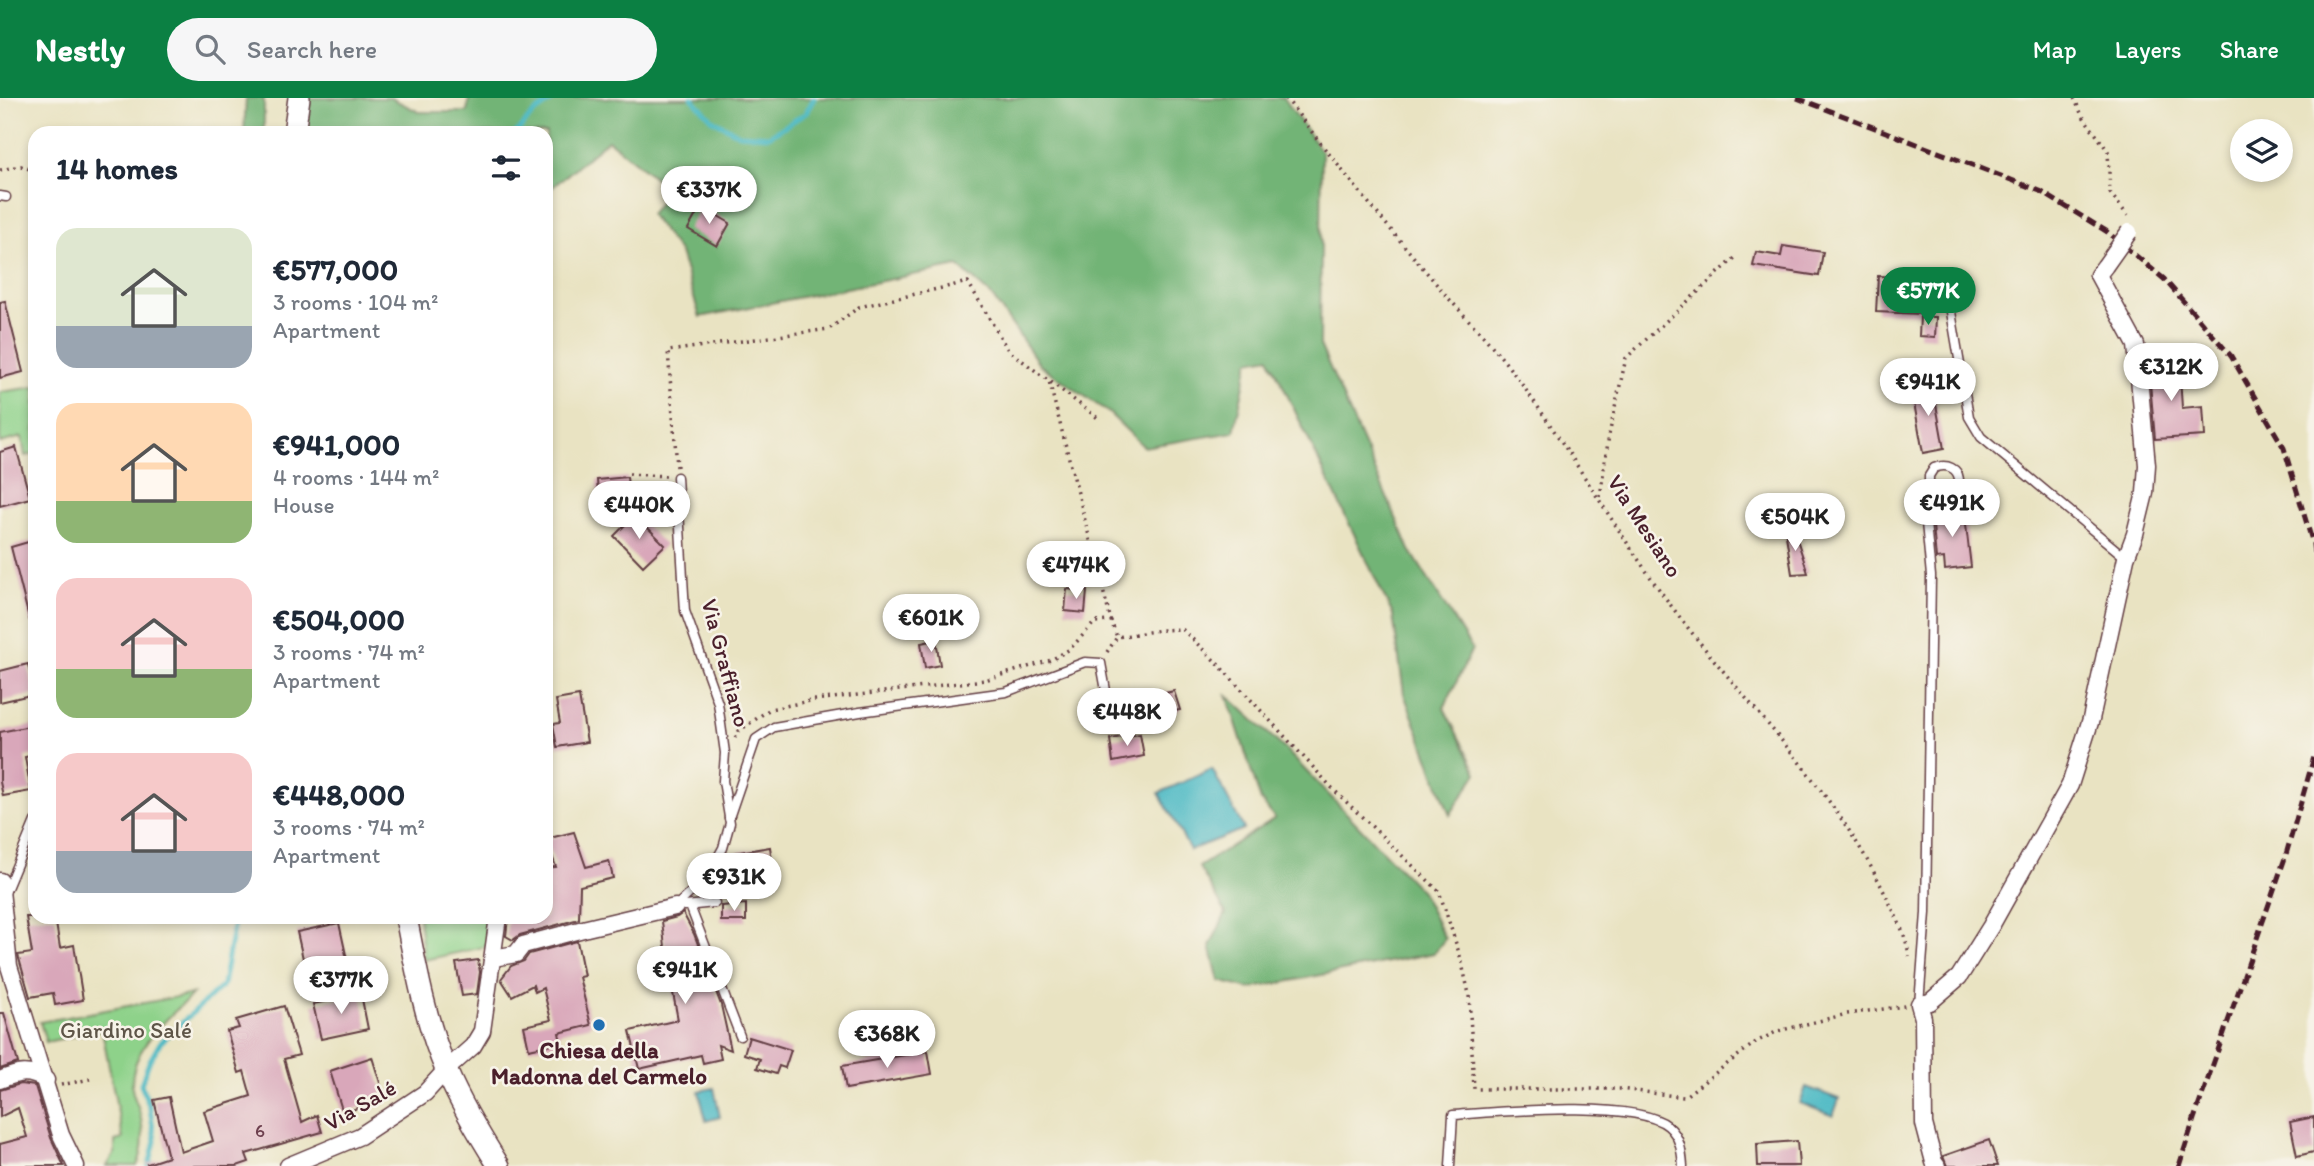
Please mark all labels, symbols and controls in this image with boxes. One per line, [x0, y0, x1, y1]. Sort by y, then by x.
search box [167, 18, 657, 81]
text: Nestly [35, 30, 125, 69]
icon: search [191, 30, 229, 68]
text: Search here [247, 33, 377, 65]
text: Map [2033, 35, 2077, 64]
text: Layers [2115, 35, 2182, 64]
text: Share [2220, 35, 2279, 64]
map controls [2230, 119, 2293, 182]
button: layers [2230, 119, 2293, 182]
icon: filters [487, 149, 525, 187]
text: 14 homes [56, 150, 178, 187]
pin: €337K [660, 166, 758, 226]
text: €337K [677, 175, 741, 203]
text: €577,000 [273, 251, 398, 288]
icon: home [112, 256, 196, 340]
pin: €577K [1879, 268, 1977, 327]
text: €577K [1897, 276, 1959, 304]
text: 3 rooms · 104 m² [273, 288, 438, 316]
text: Apartment [273, 316, 380, 344]
pin: €312K [2122, 344, 2220, 403]
text: €312K [2139, 352, 2203, 380]
pin: €941K [1879, 358, 1977, 418]
text: €941K [1896, 367, 1960, 395]
text: €941,000 [273, 426, 400, 463]
icon: home [112, 431, 196, 515]
text: 4 rooms · 144 m² [273, 463, 439, 491]
street label: Via Mesiano [1601, 469, 1689, 583]
pin: €491K [1903, 480, 2001, 539]
pin: €440K [590, 482, 688, 541]
text: €491K [1920, 488, 1984, 516]
text: €440K [604, 490, 674, 518]
text: House [273, 491, 335, 519]
pin: €504K [1746, 494, 1844, 553]
text: €504K [1761, 502, 1829, 530]
pin: €474K [1027, 542, 1125, 601]
text: €474K [1043, 550, 1109, 578]
pin: €601K [882, 594, 980, 654]
street label: Via Graffiano [695, 596, 757, 730]
text: €504,000 [273, 601, 405, 638]
text: €601K [899, 603, 963, 631]
icon: home [112, 606, 196, 690]
text: 3 rooms · 74 m² [273, 638, 425, 666]
text: Apartment [273, 666, 380, 694]
pin: €448K [1078, 688, 1176, 748]
text: €448K [1093, 697, 1161, 725]
text: €448,000 [273, 776, 405, 813]
icon: home [112, 781, 196, 865]
text: 3 rooms · 74 m² [273, 813, 425, 841]
text: Apartment [273, 841, 380, 869]
pin: €931K [685, 854, 783, 913]
text: €931K [702, 862, 766, 890]
pin: €941K [636, 946, 734, 1006]
text: €941K [653, 955, 717, 983]
pin: €377K [292, 956, 390, 1016]
text: €377K [309, 965, 373, 993]
pin: €368K [838, 1010, 936, 1070]
park label: Giardino Salé [60, 1016, 192, 1044]
marker: Chiesa della Madonna del Carmelo [591, 1017, 607, 1033]
text: €368K [854, 1019, 920, 1047]
place label: Chiesa della Madonna del Carmelo [491, 1036, 707, 1090]
street label: Via Salé [319, 1073, 401, 1137]
house number: 6 [255, 1119, 265, 1142]

